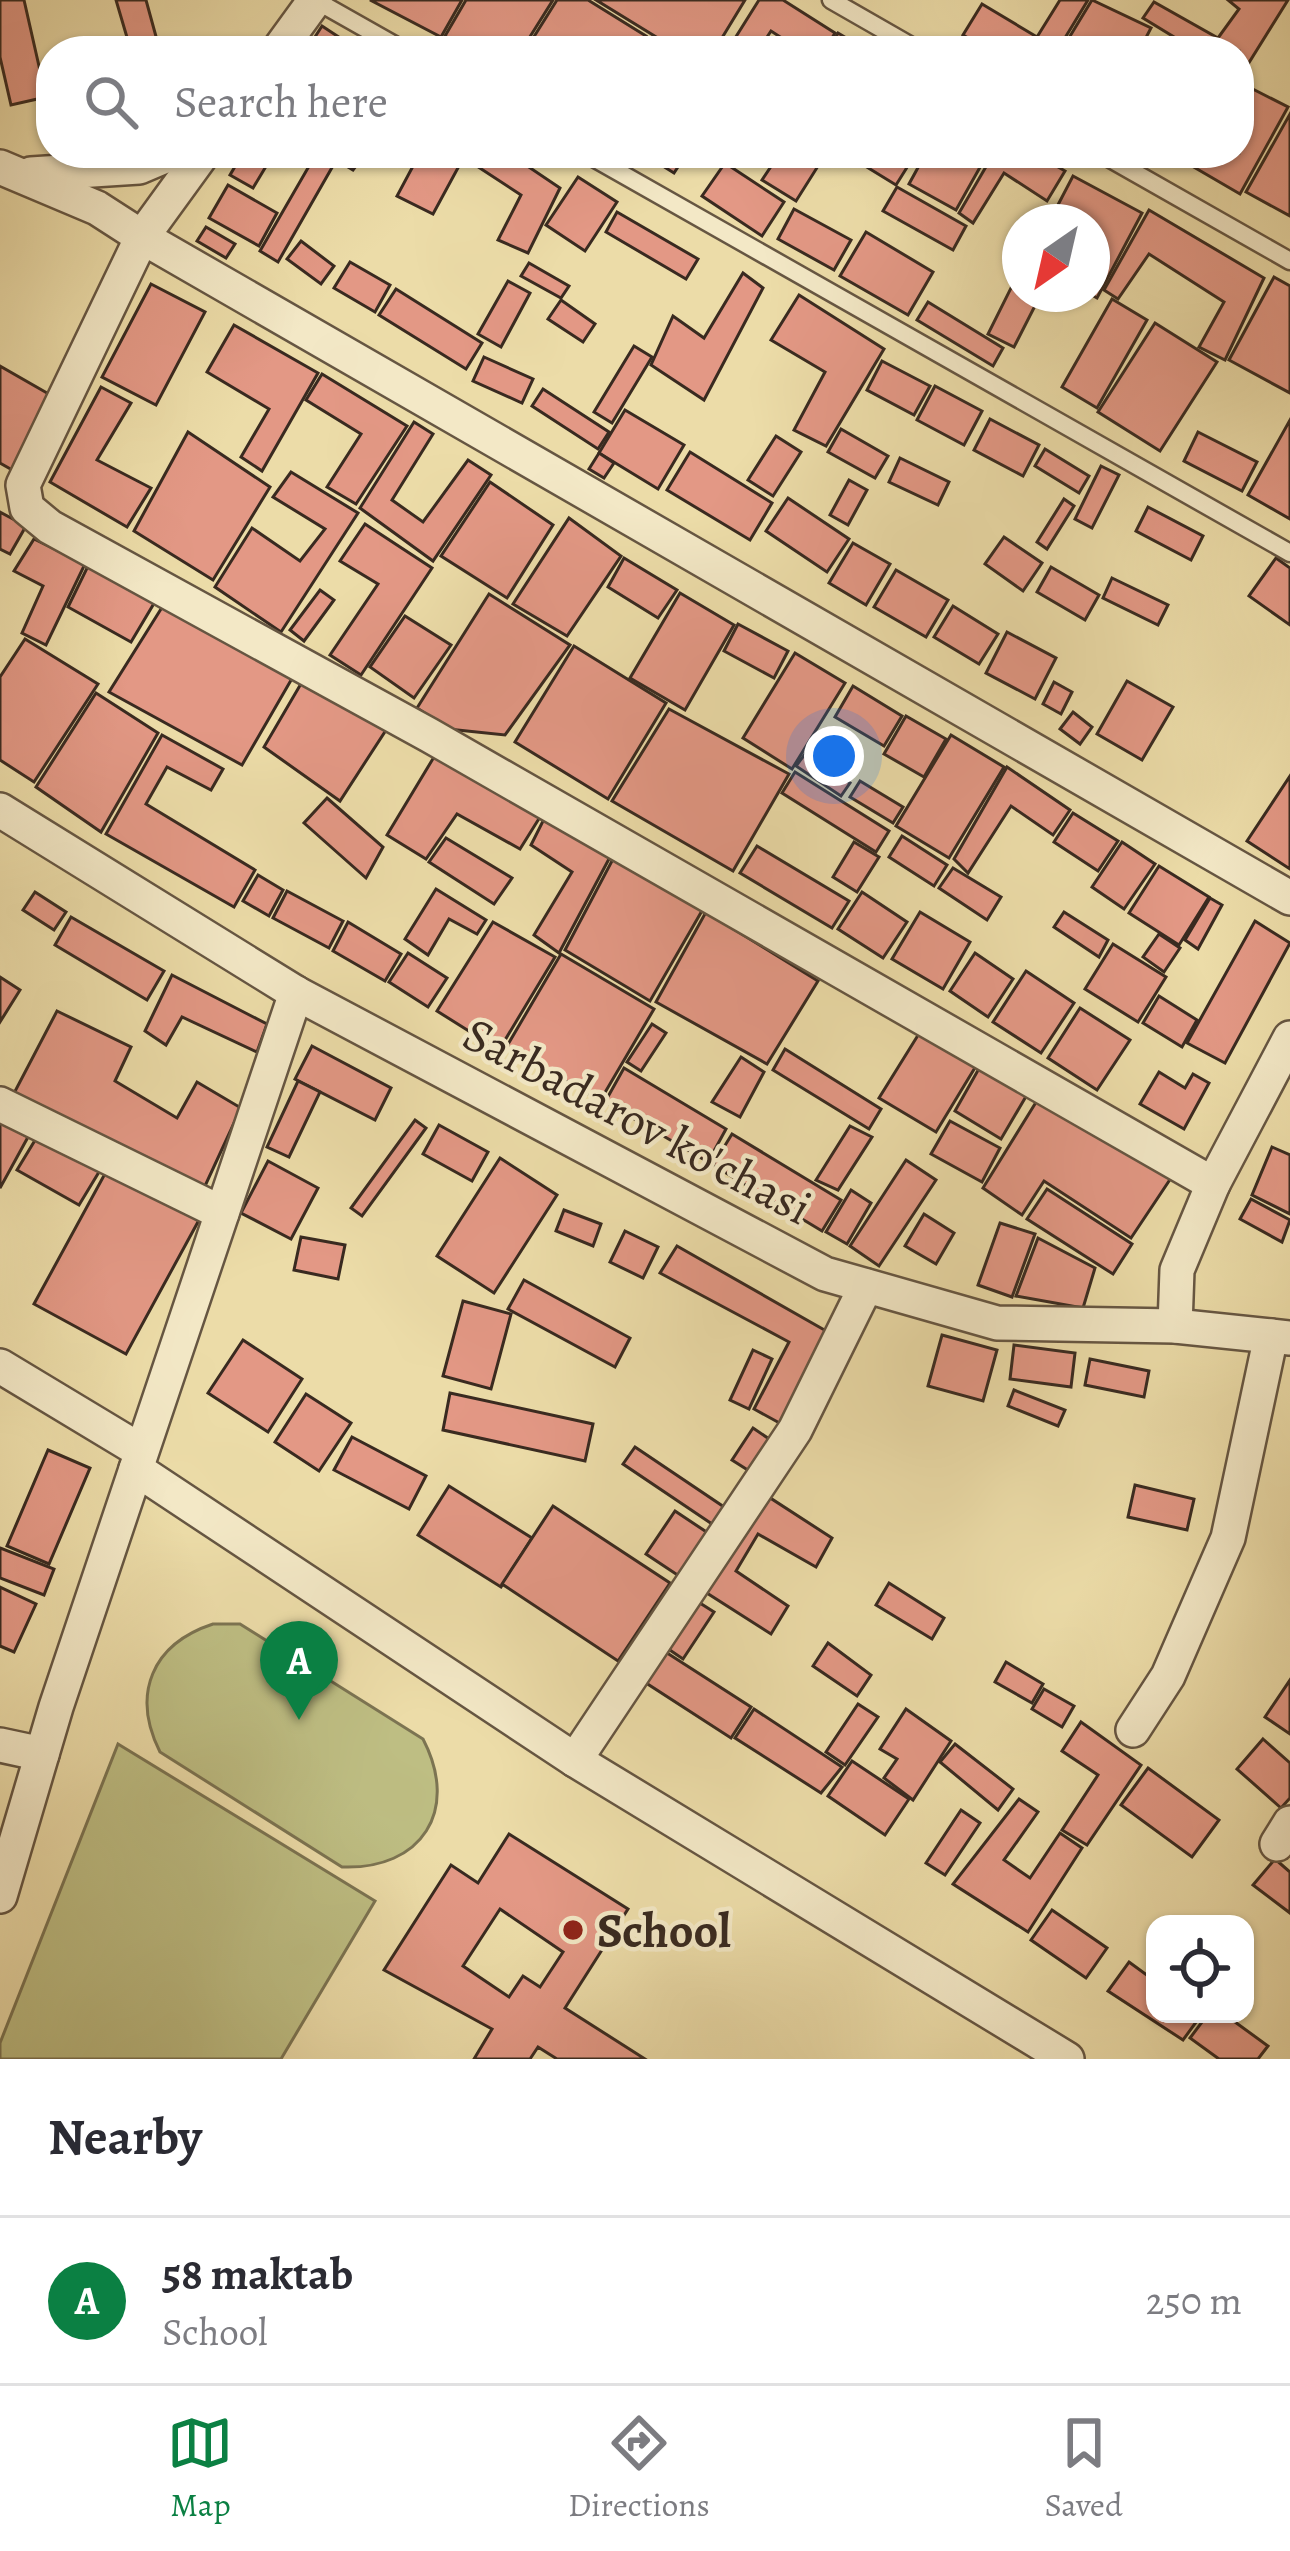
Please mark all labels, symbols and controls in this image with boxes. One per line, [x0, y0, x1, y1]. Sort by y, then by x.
search box [36, 36, 1254, 168]
icon: search [78, 69, 144, 135]
text: Search here [174, 71, 388, 133]
north arrow [1002, 204, 1110, 312]
your location [804, 726, 864, 786]
street label: Sarbadarov ko'chasi [452, 1001, 823, 1241]
pin: A [260, 1621, 338, 1720]
place label: School [597, 1898, 731, 1964]
map controls [1146, 1915, 1254, 2023]
button: locate [1146, 1915, 1254, 2023]
marker: School [560, 1917, 586, 1943]
text: Nearby [48, 2102, 202, 2172]
text: 58 maktab [162, 2243, 353, 2305]
text: A [75, 2274, 99, 2327]
text: 250 m [1146, 2274, 1242, 2327]
text: School [162, 2305, 268, 2358]
tab: Map [167, 2410, 233, 2527]
tab: Directions [568, 2410, 710, 2527]
tab: Saved [1044, 2410, 1123, 2527]

